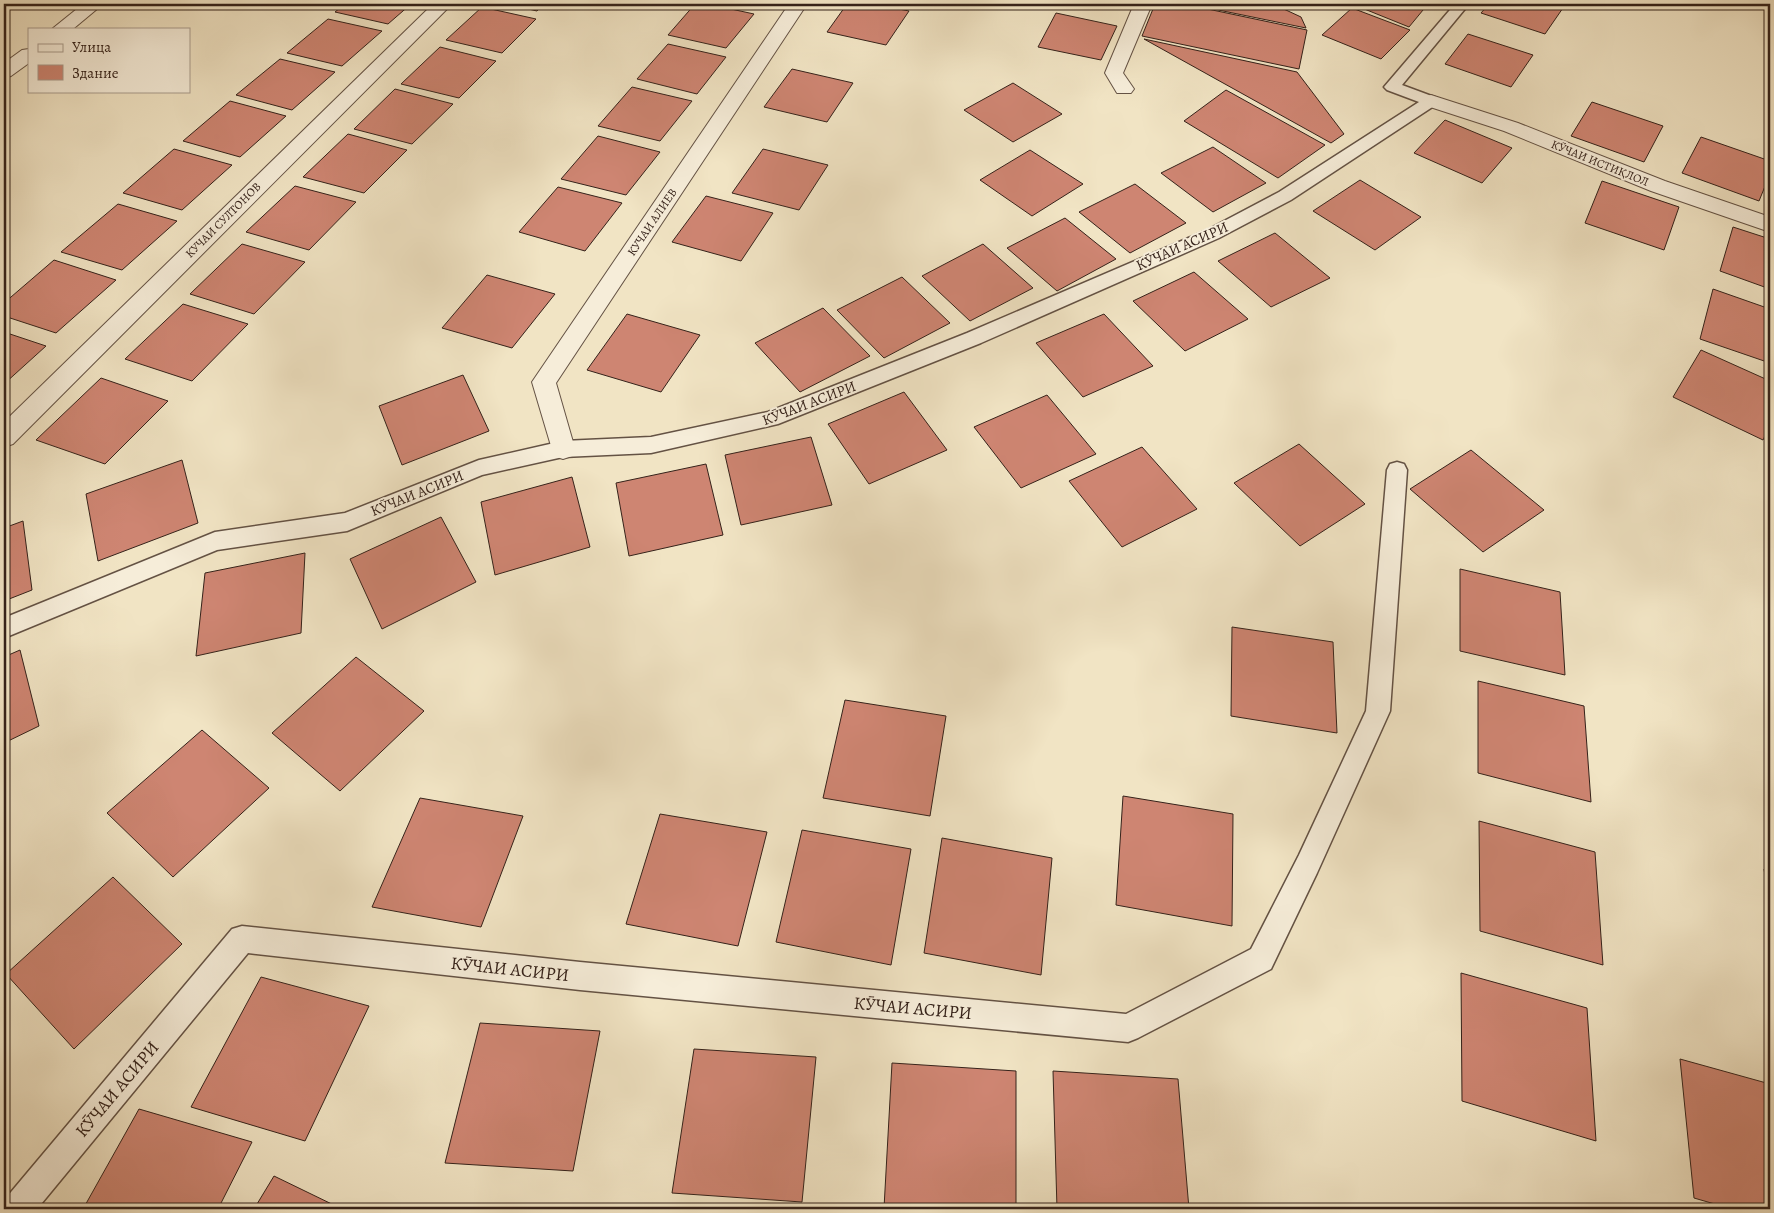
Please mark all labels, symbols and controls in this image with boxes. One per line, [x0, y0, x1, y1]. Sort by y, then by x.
legend [28, 28, 190, 92]
text: Улица [72, 37, 111, 57]
text: Здание [72, 63, 119, 83]
street label: КӮЧАИ ИСТИҚЛОЛ [1549, 136, 1651, 190]
street label: КУЧАИ СУЛТОНОВ [182, 179, 264, 261]
street label: КУЧАИ АЛИЕВ [623, 185, 681, 259]
street label: КӮЧАИ АСИРИ [1133, 217, 1231, 275]
street label: КӮЧАИ АСИРИ [759, 376, 859, 430]
street label: КӮЧАИ АСИРИ [367, 465, 467, 521]
street label: КӮЧАИ АСИРИ [450, 951, 570, 987]
street label: КӮЧАИ АСИРИ [853, 991, 973, 1025]
street label: КӮЧАИ АСИРИ [70, 1036, 164, 1142]

